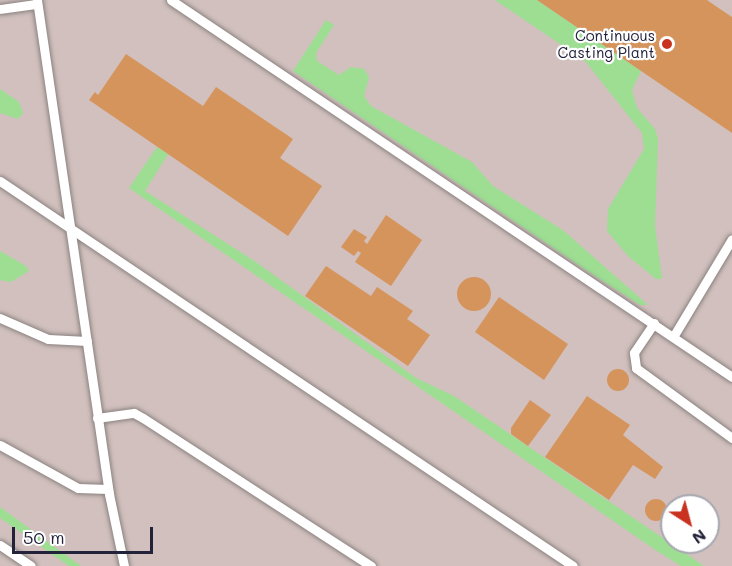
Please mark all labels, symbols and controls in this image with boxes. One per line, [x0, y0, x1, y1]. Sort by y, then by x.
place label: Continuous Casting Plant [557, 26, 655, 61]
marker: Continuous Casting Plant [660, 37, 674, 51]
north arrow [660, 494, 720, 554]
scale bar [15, 515, 156, 553]
text: 50 m [23, 525, 65, 549]
text: N [689, 525, 711, 549]

